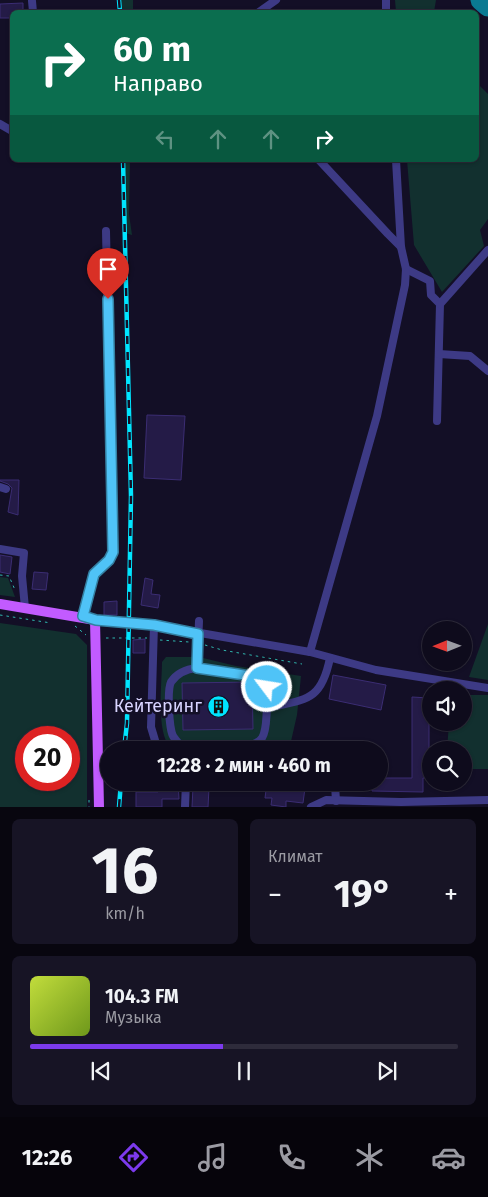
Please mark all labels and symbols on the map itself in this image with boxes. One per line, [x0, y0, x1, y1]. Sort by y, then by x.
pin [87, 248, 129, 299]
north arrow [422, 621, 472, 671]
position arrow [240, 660, 292, 712]
building icon: Кейтеринг [206, 694, 230, 718]
place label: Кейтеринг [114, 695, 202, 717]
speed limit sign: 20 [15, 726, 80, 791]

